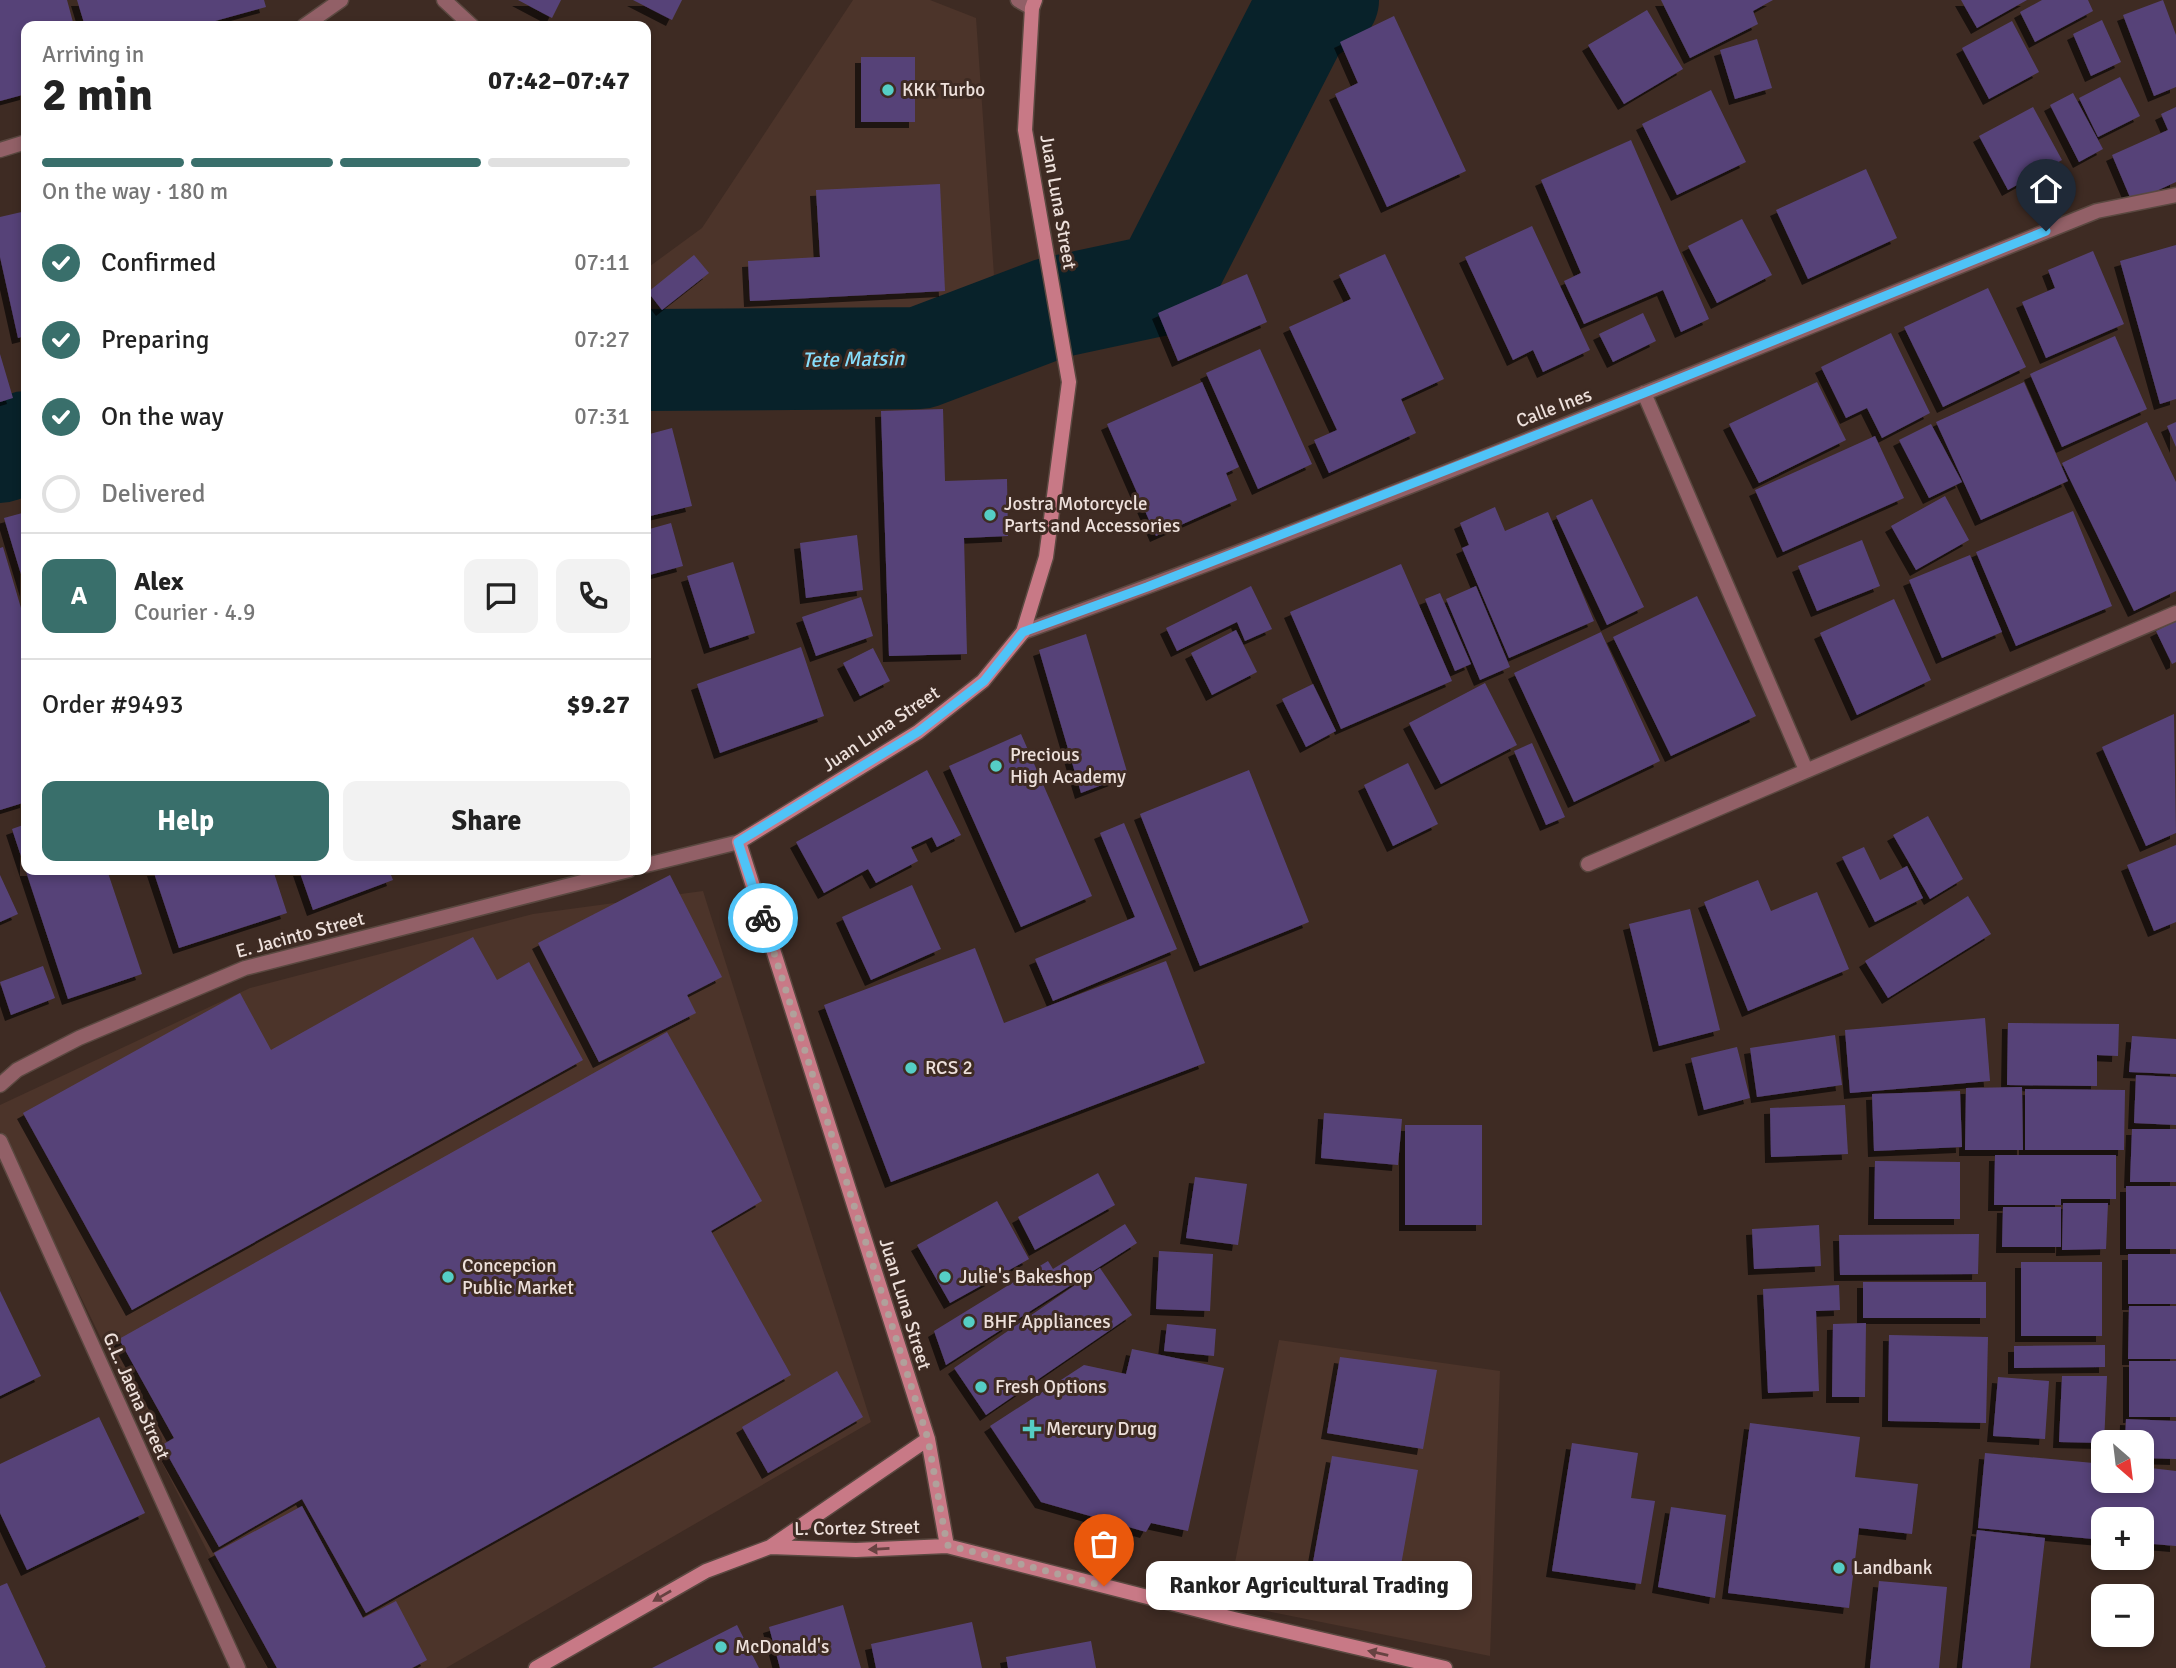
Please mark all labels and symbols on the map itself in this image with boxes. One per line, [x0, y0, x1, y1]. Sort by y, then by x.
place label: KKK Turbo [902, 78, 985, 102]
marker: KKK Turbo [880, 82, 896, 98]
street label: Juan Luna Street [1034, 133, 1082, 272]
pin [2016, 159, 2076, 231]
water label: Tete Matsin [802, 345, 905, 373]
street label: Calle Ines [1513, 383, 1595, 433]
place label: Jostra Motorcycle Parts and Accessories [1004, 492, 1180, 538]
marker: Jostra Motorcycle Parts and Accessories [982, 507, 998, 523]
street label: Juan Luna Street [818, 681, 945, 777]
place label: Precious High Academy [1010, 743, 1126, 789]
marker: Precious High Academy [988, 758, 1004, 774]
courier [728, 883, 798, 953]
street label: E. Jacinto Street [233, 906, 367, 964]
place label: RCS 2 [925, 1056, 973, 1080]
marker: RCS 2 [903, 1060, 919, 1076]
street label: Juan Luna Street [874, 1235, 937, 1373]
place label: Concepcion Public Market [462, 1254, 574, 1300]
place label: Julie's Bakeshop [959, 1265, 1093, 1289]
marker: Concepcion Public Market [440, 1269, 456, 1285]
marker: Julie's Bakeshop [937, 1269, 953, 1285]
place label: BHF Appliances [983, 1310, 1110, 1334]
marker: BHF Appliances [961, 1314, 977, 1330]
street label: G.L. Jaena Street [97, 1329, 175, 1464]
place label: Fresh Options [995, 1375, 1107, 1399]
marker: Fresh Options [973, 1379, 989, 1395]
place label: Mercury Drug [1046, 1417, 1157, 1441]
marker: Mercury Drug [1024, 1421, 1040, 1437]
north arrow [2091, 1430, 2154, 1493]
pin [1074, 1514, 1134, 1586]
street label: L. Cortez Street [794, 1515, 920, 1541]
one-way arrow [868, 1543, 890, 1554]
place label: Landbank [1853, 1556, 1933, 1580]
marker: Landbank [1831, 1560, 1847, 1576]
callout: Rankor Agricultural Trading [1146, 1562, 1472, 1610]
one-way arrow [653, 1590, 672, 1602]
place label: McDonald's [735, 1635, 829, 1659]
marker: McDonald's [713, 1639, 729, 1655]
one-way arrow [1367, 1647, 1389, 1658]

